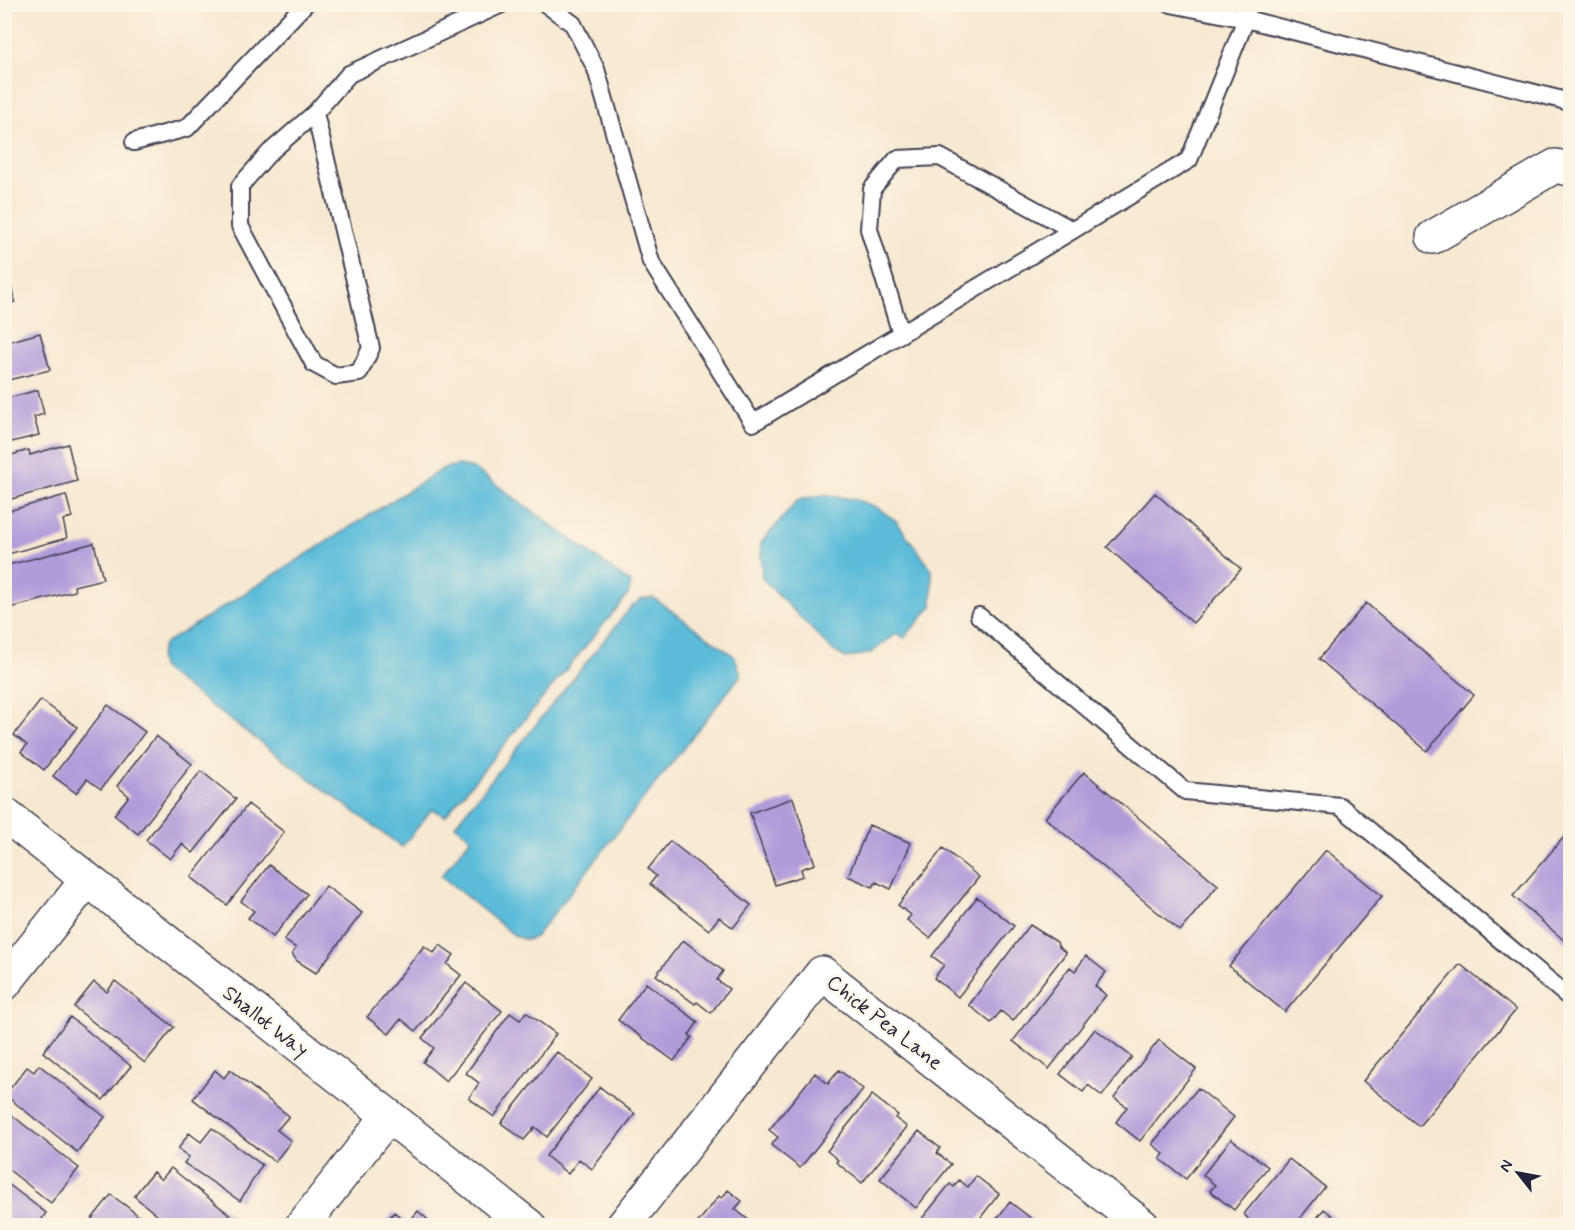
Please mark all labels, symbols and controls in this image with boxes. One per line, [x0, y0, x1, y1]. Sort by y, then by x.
street label: Chick Pea Lane [821, 969, 948, 1077]
street label: Shallot Way [217, 979, 314, 1064]
north arrow [1488, 1143, 1548, 1203]
text: N [1495, 1156, 1518, 1176]

